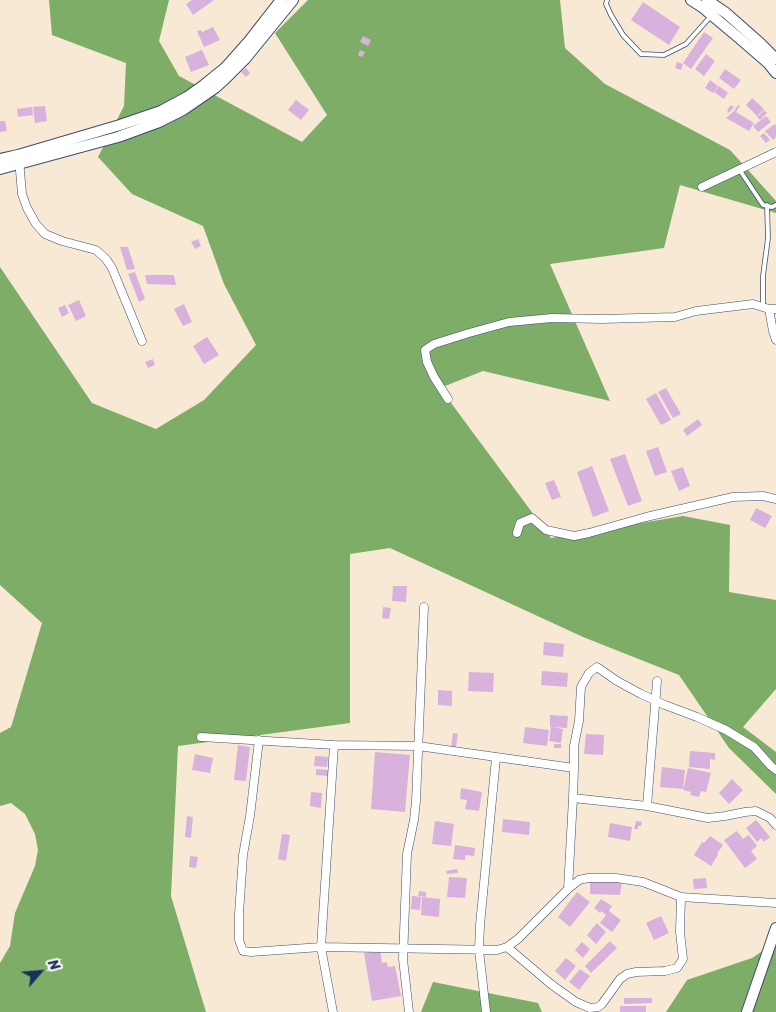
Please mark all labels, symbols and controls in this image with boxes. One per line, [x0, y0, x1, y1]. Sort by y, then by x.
north arrow [15, 947, 65, 997]
text: N [40, 955, 67, 975]

